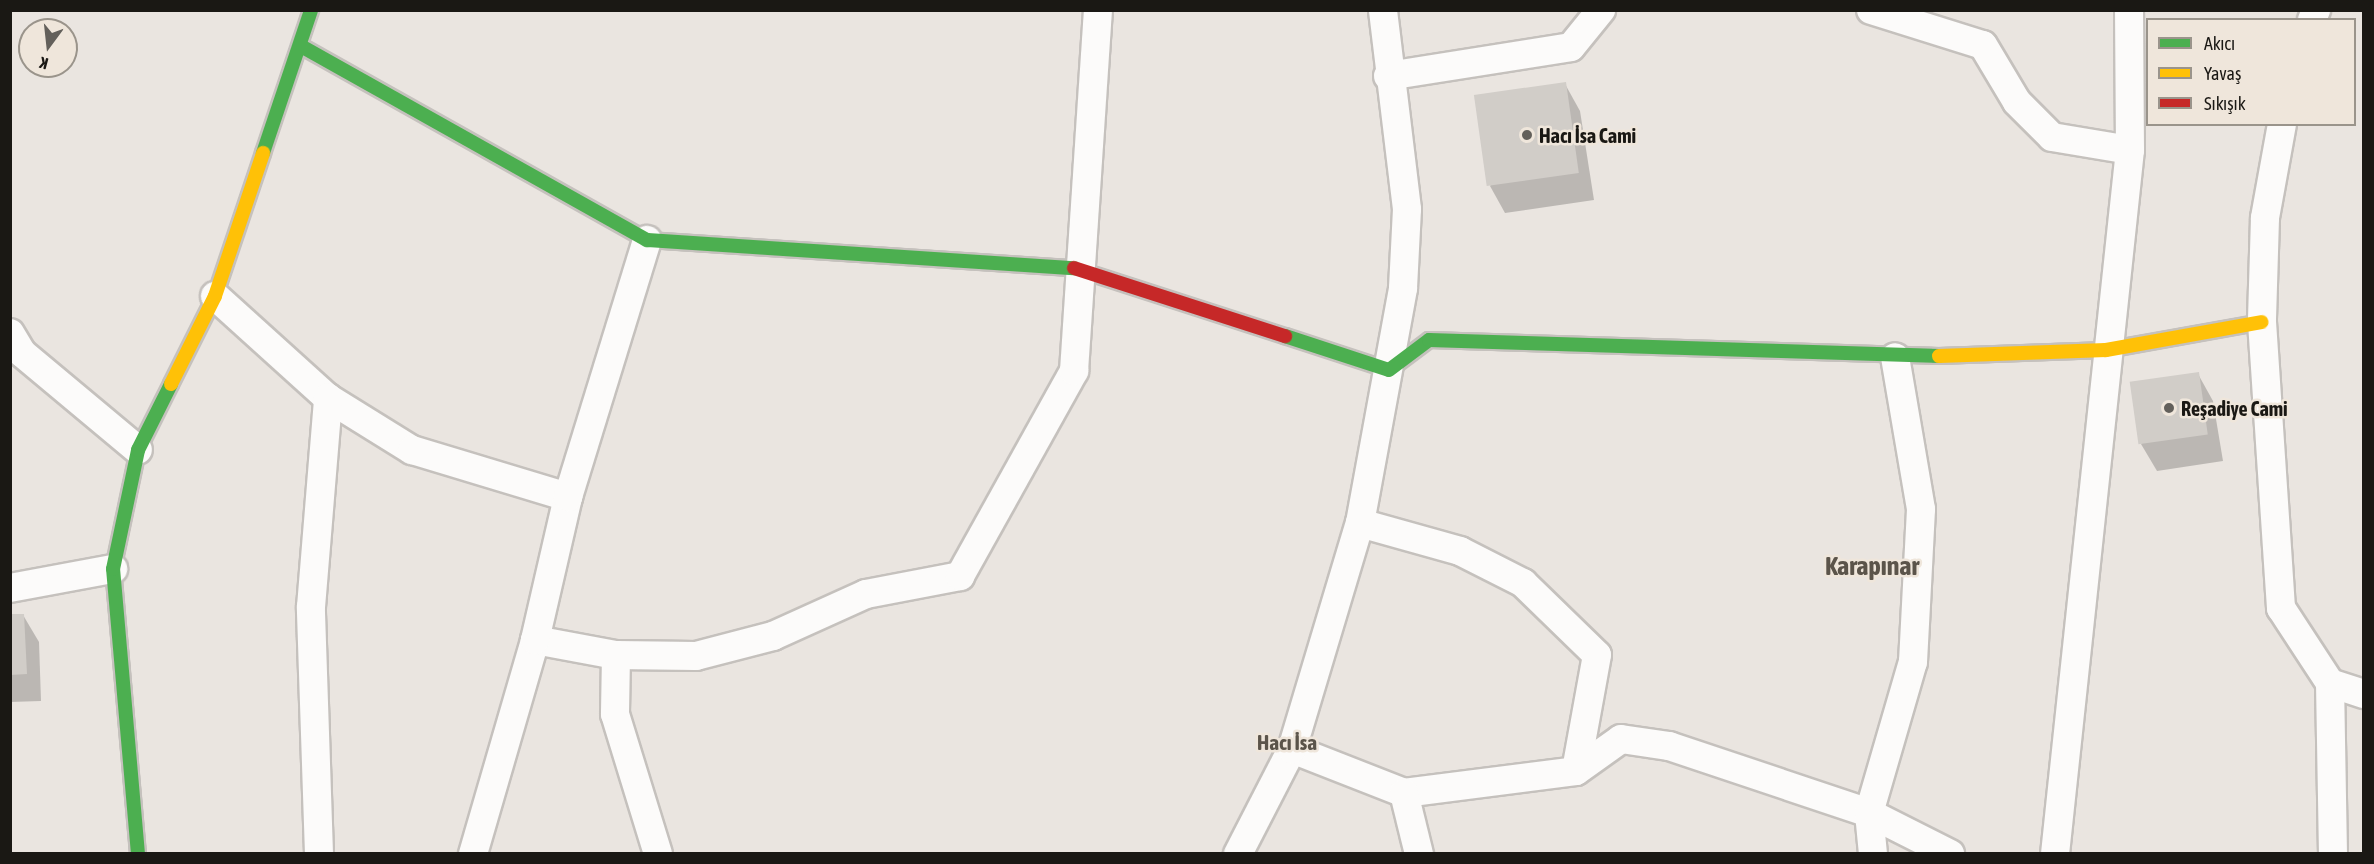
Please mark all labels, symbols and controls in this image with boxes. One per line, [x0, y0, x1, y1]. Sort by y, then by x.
north arrow [18, 18, 78, 78]
legend [2146, 18, 2356, 126]
text: Akıcı [2204, 33, 2235, 54]
text: K [38, 54, 50, 73]
text: Yavaş [2204, 63, 2241, 84]
text: Sıkışık [2204, 93, 2246, 114]
place label: Hacı İsa Cami [1539, 123, 1636, 147]
marker: Hacı İsa Cami [1520, 128, 1534, 142]
place label: Reşadiye Cami [2181, 396, 2288, 420]
marker: Reşadiye Cami [2162, 401, 2176, 415]
district label: Karapınar [1825, 551, 1919, 583]
district label: Hacı İsa [1257, 729, 1317, 755]

